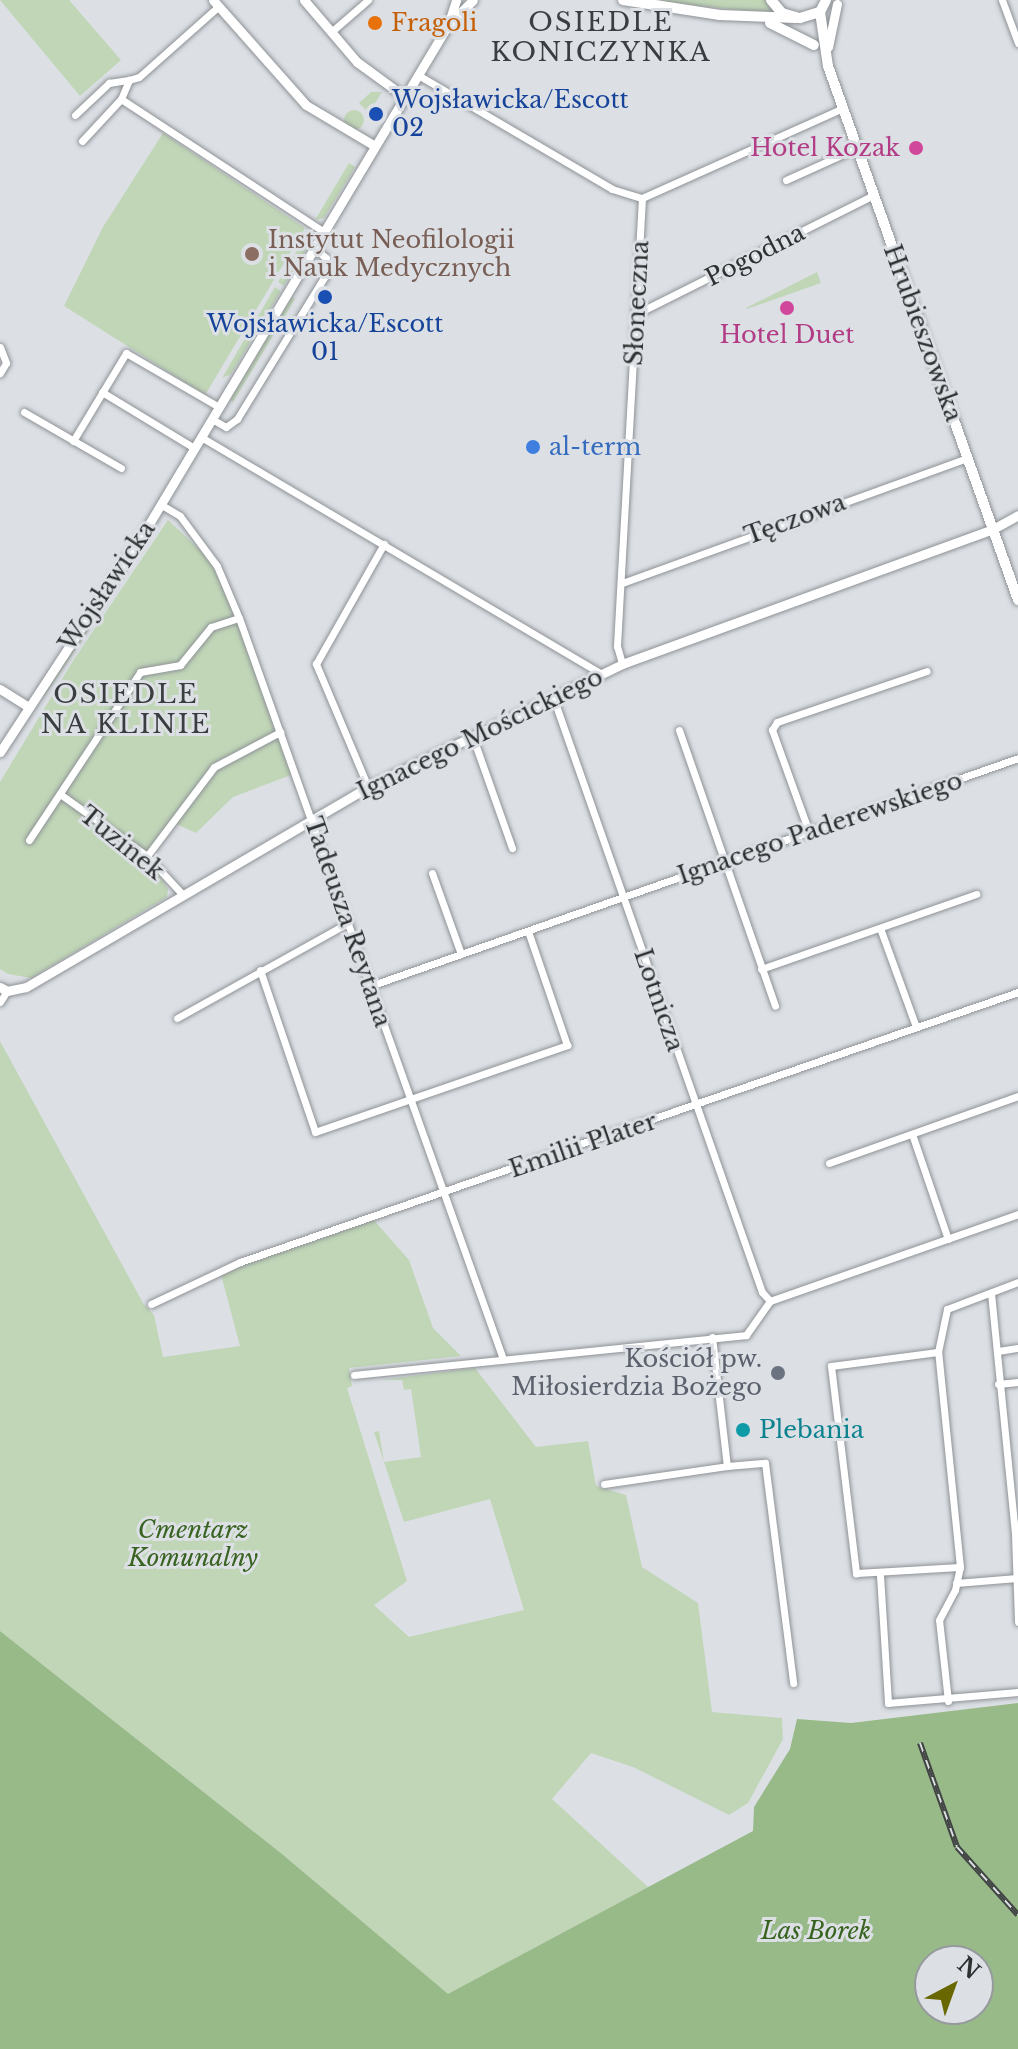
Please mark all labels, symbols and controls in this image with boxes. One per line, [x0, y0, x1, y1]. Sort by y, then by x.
district label: OSIEDLE KONICZYNKA [490, 7, 712, 68]
place label: Fragoli [391, 9, 478, 37]
marker: Fragoli [366, 14, 384, 32]
place label: Wojsławicka/Escott 02 [392, 86, 629, 142]
marker: Wojsławicka/Escott 02 [367, 105, 385, 123]
place label: Hotel Kozak [750, 134, 900, 162]
marker: Hotel Kozak [907, 139, 925, 157]
street label: Pogodna [701, 218, 809, 292]
place label: Instytut Neofilologii i Nauk Medycznych [268, 226, 515, 282]
street label: Słoneczna [619, 240, 655, 366]
street label: Hrubieszowska [878, 241, 968, 425]
marker: Instytut Neofilologii i Nauk Medycznych [243, 245, 261, 263]
marker: Wojsławicka/Escott 01 [316, 288, 334, 306]
marker: Hotel Duet [778, 299, 796, 317]
place label: Wojsławicka/Escott 01 [207, 310, 443, 366]
place label: Hotel Duet [720, 321, 854, 349]
place label: al-term [549, 433, 641, 461]
marker: al-term [524, 438, 542, 456]
street label: Tęczowa [741, 487, 849, 551]
street label: Wojsławicka [53, 516, 161, 656]
street label: Ignacego Mościckiego [352, 662, 608, 806]
district label: OSIEDLE NA KLINIE [40, 679, 212, 740]
street label: Ignacego Paderewskiego [674, 766, 966, 890]
street label: Tuzinek [74, 800, 170, 886]
street label: Tadeusza Reytana [299, 813, 397, 1031]
street label: Lotnicza [628, 945, 690, 1055]
street label: Emilii Plater [505, 1106, 661, 1184]
place label: Kościół pw. Miłosierdzia Bożego [511, 1345, 762, 1401]
marker: Kościół pw. Miłosierdzia Bożego [769, 1364, 787, 1382]
place label: Plebania [759, 1416, 864, 1444]
marker: Plebania [734, 1421, 752, 1439]
park label: Cmentarz Komunalny [128, 1516, 258, 1572]
park label: Las Borek [761, 1917, 871, 1945]
north arrow [914, 1945, 994, 2025]
text: N [952, 1951, 985, 1985]

